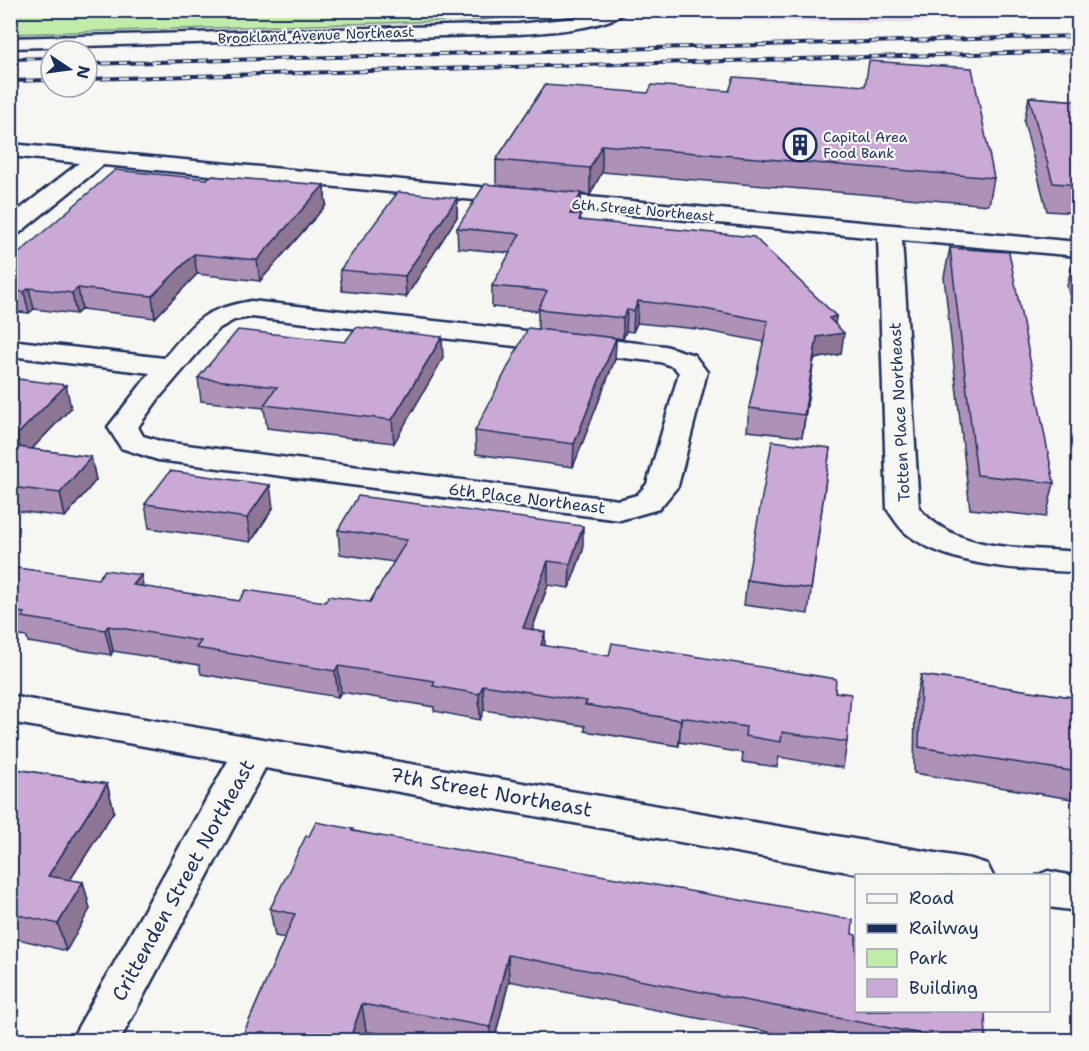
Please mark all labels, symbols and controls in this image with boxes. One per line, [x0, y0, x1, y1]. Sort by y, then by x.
street label: Brookland Avenue Northeast [217, 23, 415, 47]
north arrow [39, 39, 99, 99]
text: N [71, 64, 95, 81]
building icon: Capital Area Food Bank [782, 127, 818, 163]
place label: Capital Area Food Bank [823, 128, 908, 162]
street label: 6th Street Northeast [571, 195, 715, 225]
street label: Totten Place Northeast [884, 322, 915, 502]
street label: 6th Place Northeast [447, 478, 607, 519]
street label: Crittenden Street Northeast [106, 755, 260, 1005]
street label: 7th Street Northeast [388, 761, 594, 823]
legend [855, 874, 1050, 1012]
text: Road [909, 886, 954, 910]
text: Railway [909, 916, 979, 940]
text: Park [909, 946, 948, 970]
text: Building [909, 976, 978, 1000]

